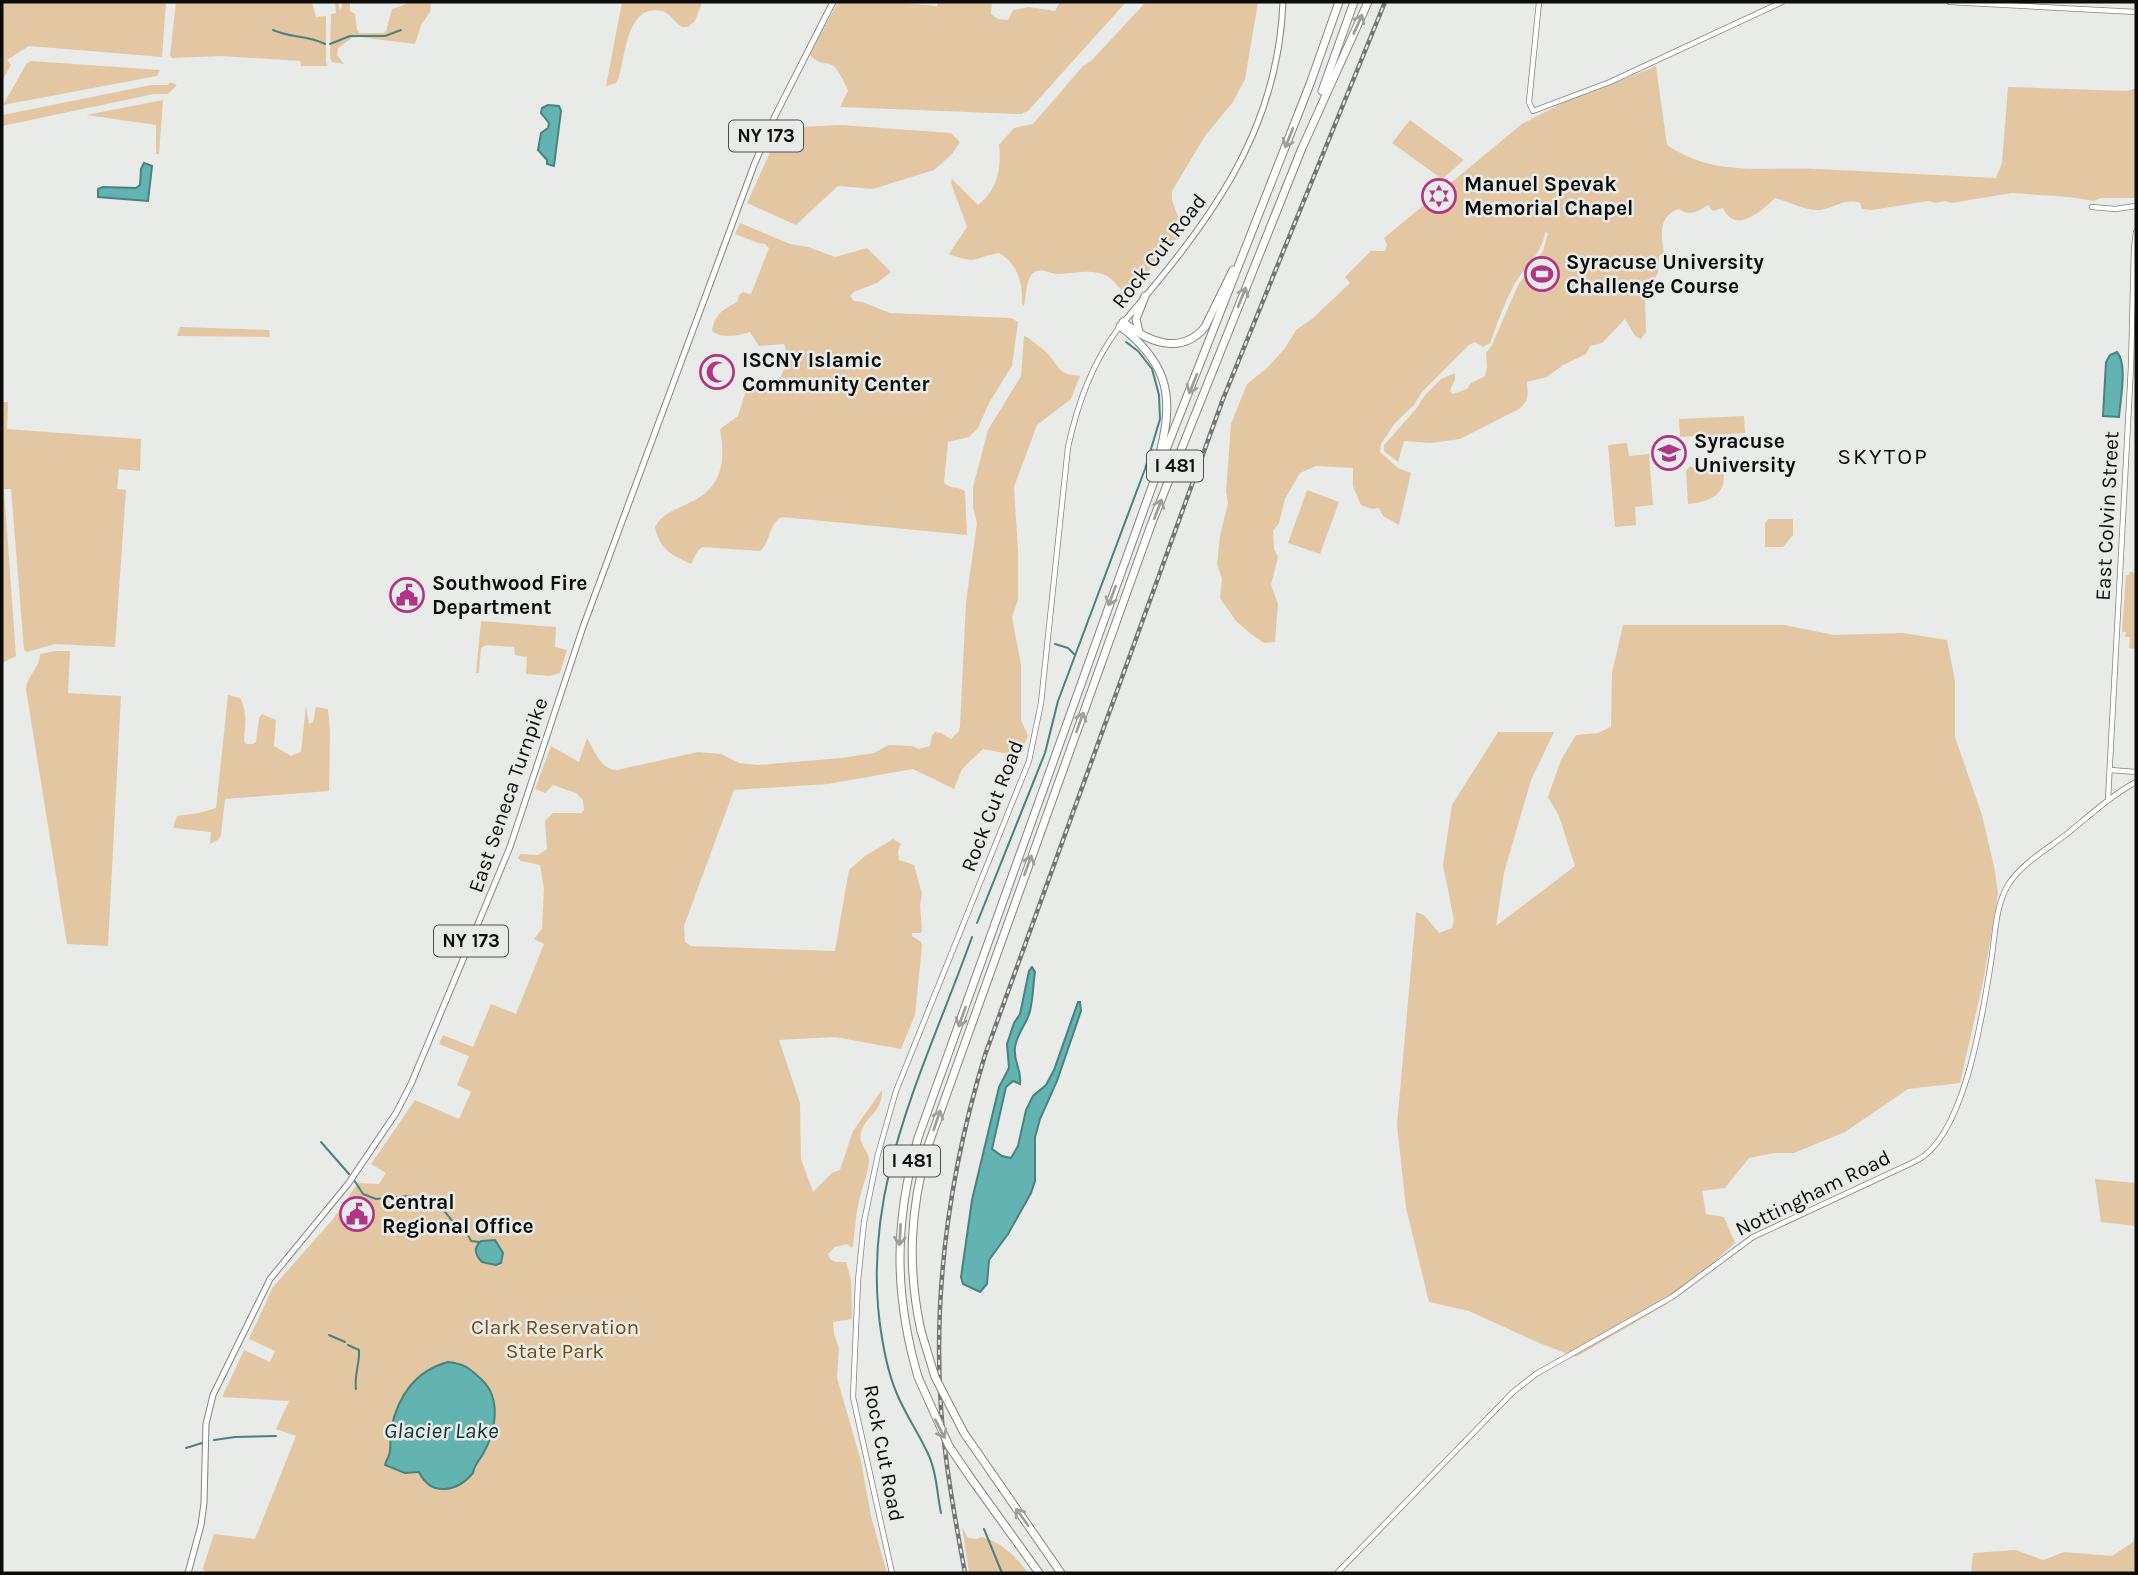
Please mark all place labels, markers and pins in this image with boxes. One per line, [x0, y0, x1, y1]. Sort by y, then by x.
place label: Manuel Spevak Memorial Chapel [1464, 172, 1633, 220]
synagogue icon: Manuel Spevak Memorial Chapel [1420, 177, 1458, 215]
place label: Syracuse University Challenge Course [1566, 250, 1764, 298]
sports icon: Syracuse University Challenge Course [1523, 255, 1561, 293]
place label: ISCNY Islamic Community Center [742, 348, 930, 396]
mosque icon: ISCNY Islamic Community Center [698, 353, 736, 391]
place label: Syracuse University [1694, 429, 1796, 477]
school or university icon: Syracuse University [1650, 434, 1688, 472]
place label: Southwood Fire Department [432, 571, 587, 619]
public building icon: Southwood Fire Department [388, 576, 426, 614]
place label: Central Regional Office [382, 1190, 534, 1238]
public building icon: Central Regional Office [338, 1195, 376, 1233]

